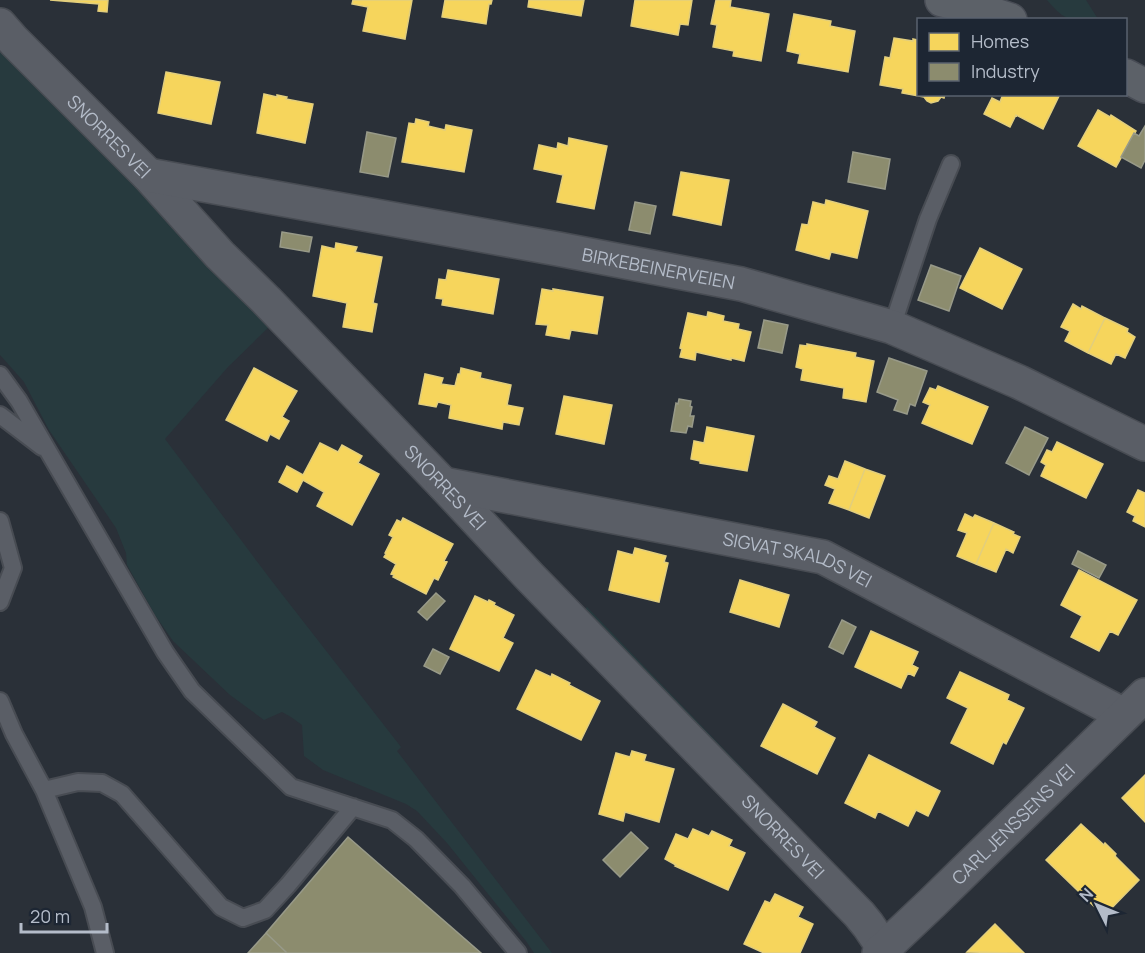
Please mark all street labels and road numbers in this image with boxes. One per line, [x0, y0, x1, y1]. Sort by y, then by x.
street label: SNORRES VEI [62, 89, 156, 183]
street label: BIRKEBEINERVEIEN [580, 242, 737, 295]
street label: SNORRES VEI [399, 439, 492, 535]
street label: SIGVAT SKALDS VEI [721, 526, 876, 593]
street label: CARL JENSSENS VEI [946, 758, 1080, 890]
street label: SNORRES VEI [737, 789, 830, 884]

